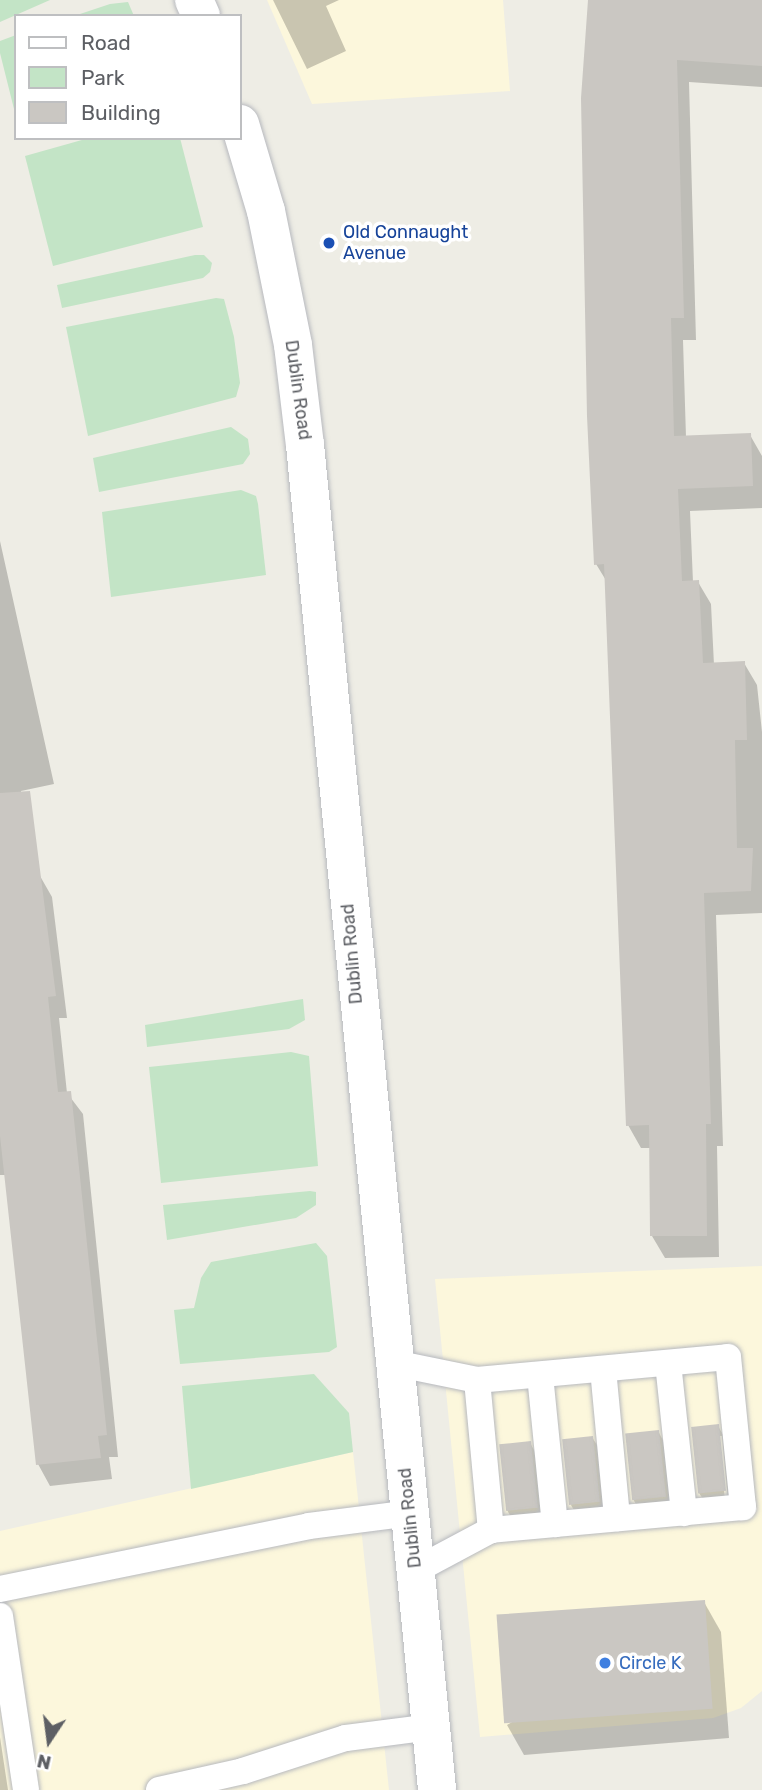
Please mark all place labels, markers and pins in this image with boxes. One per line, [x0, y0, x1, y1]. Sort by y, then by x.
place label: Old Connaught Avenue [343, 222, 468, 264]
marker: Old Connaught Avenue [321, 235, 337, 251]
place label: Circle K [619, 1652, 682, 1674]
marker: Circle K [597, 1655, 613, 1671]

